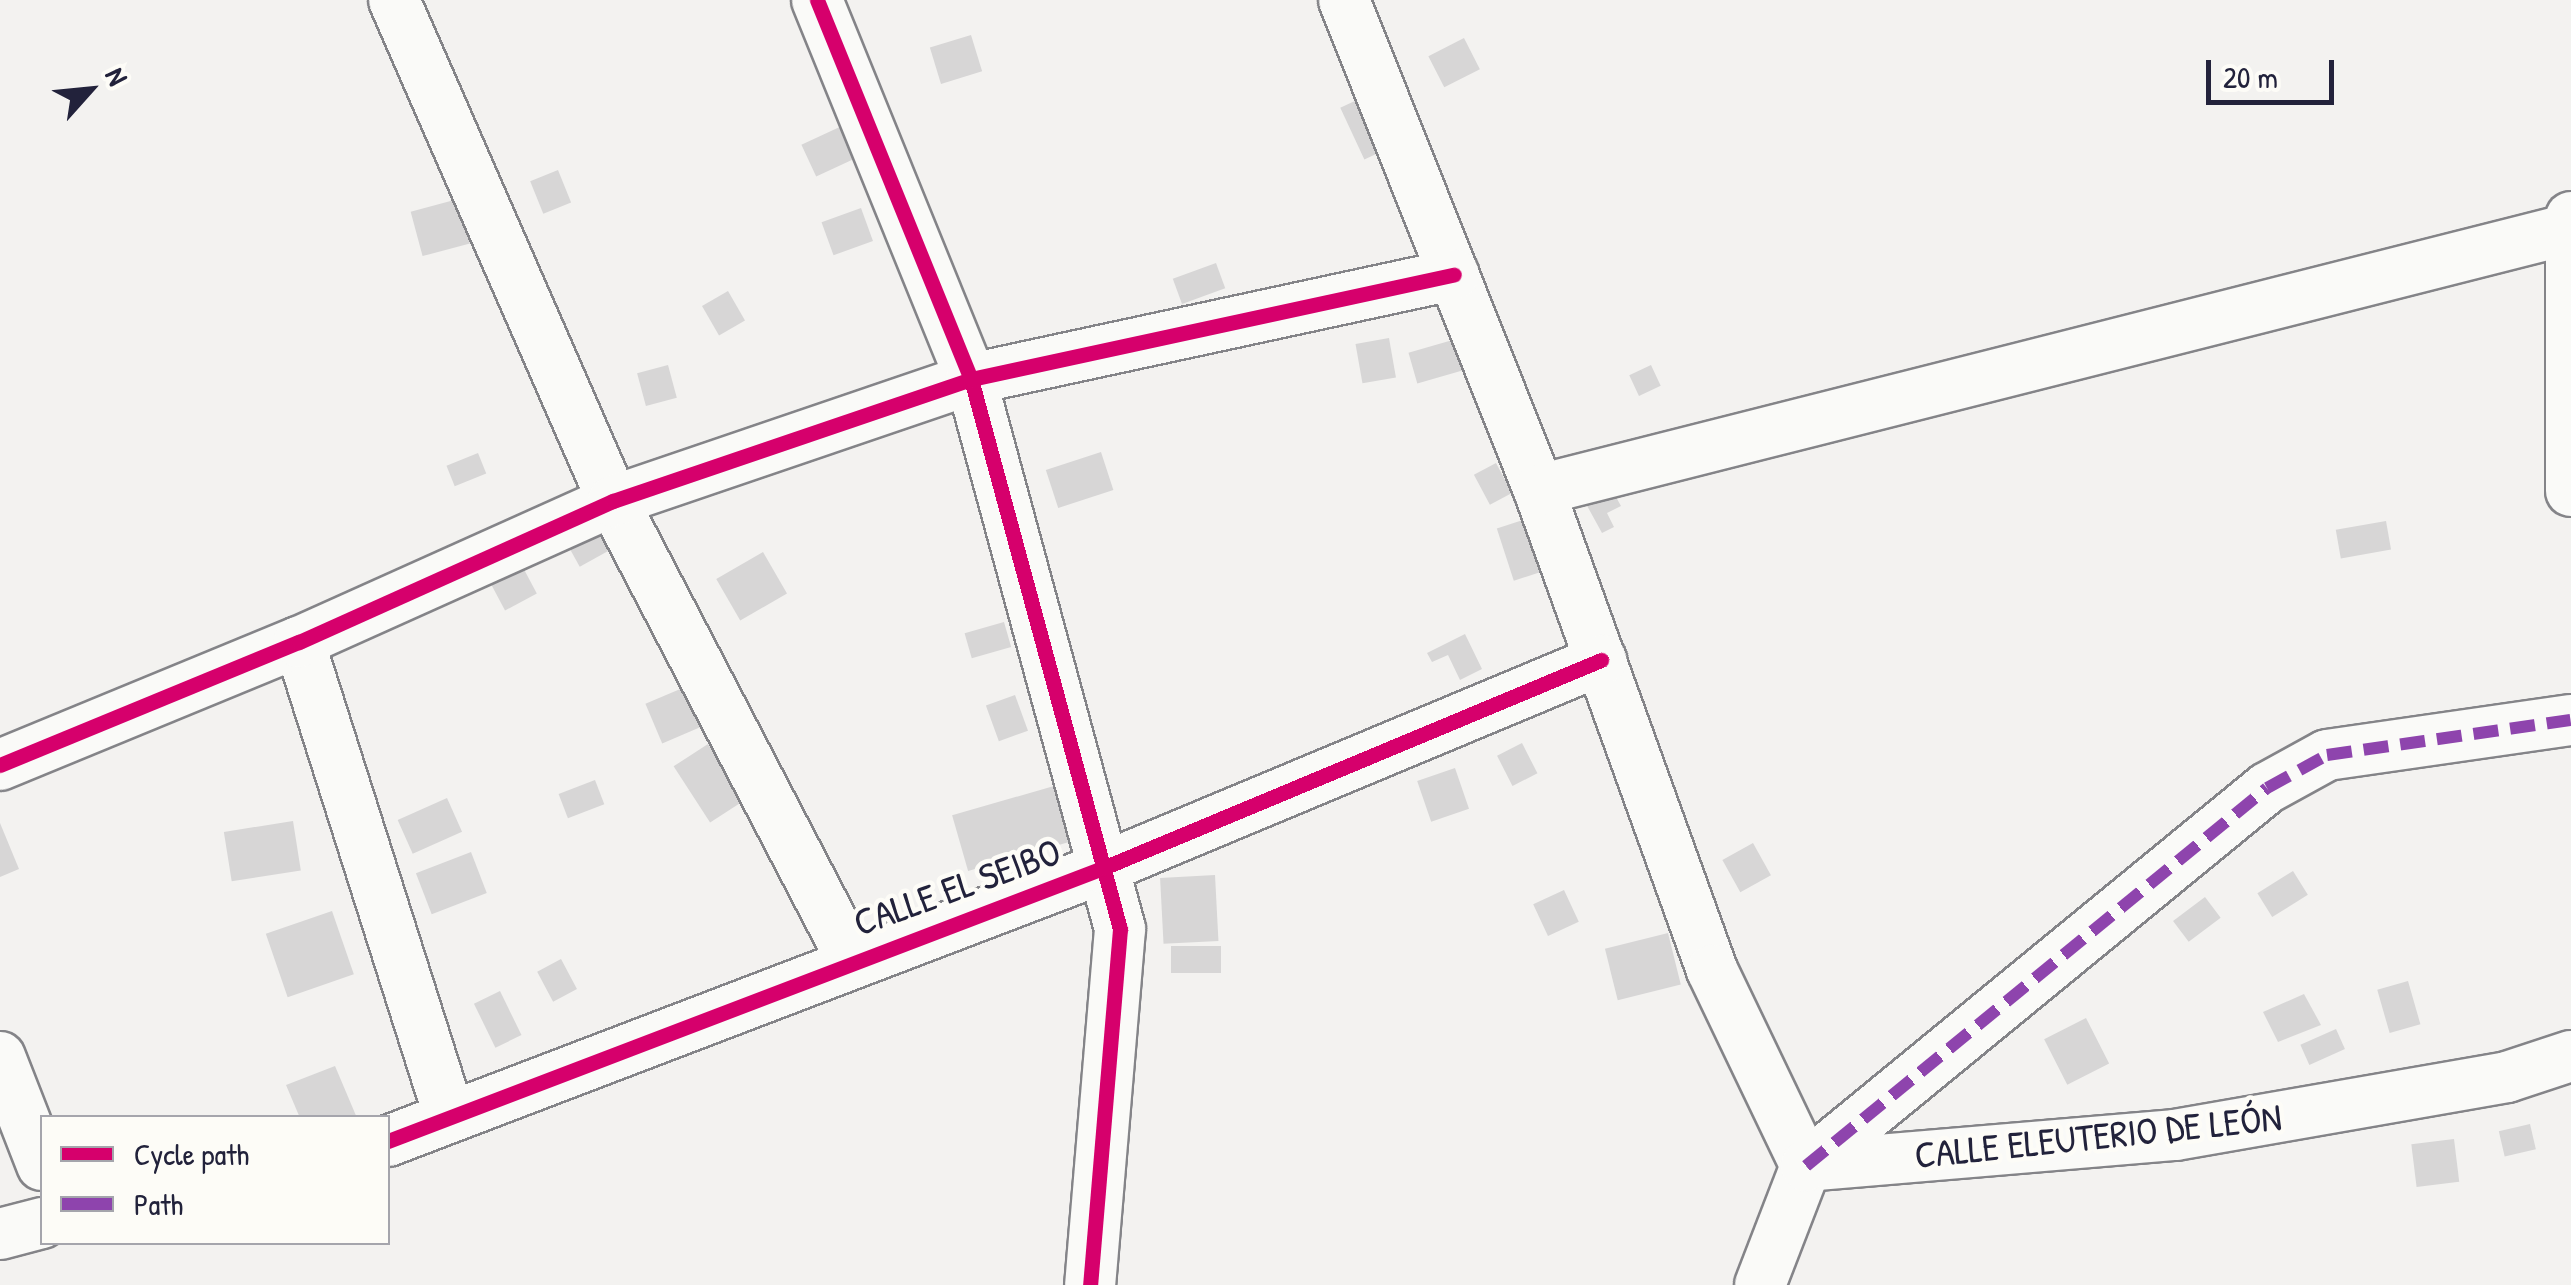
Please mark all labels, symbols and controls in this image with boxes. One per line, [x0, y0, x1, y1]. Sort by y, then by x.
north arrow [40, 40, 140, 140]
scale bar [2211, 40, 2338, 102]
text: 20 m [2223, 57, 2278, 97]
text: N [96, 61, 137, 92]
street label: CALLE EL SEIBO [848, 829, 1066, 945]
street label: CALLE ELEUTERIO DE LEÓN [1912, 1094, 2284, 1178]
legend [40, 1115, 390, 1245]
text: Cycle path [134, 1134, 249, 1174]
text: Path [134, 1184, 183, 1224]

